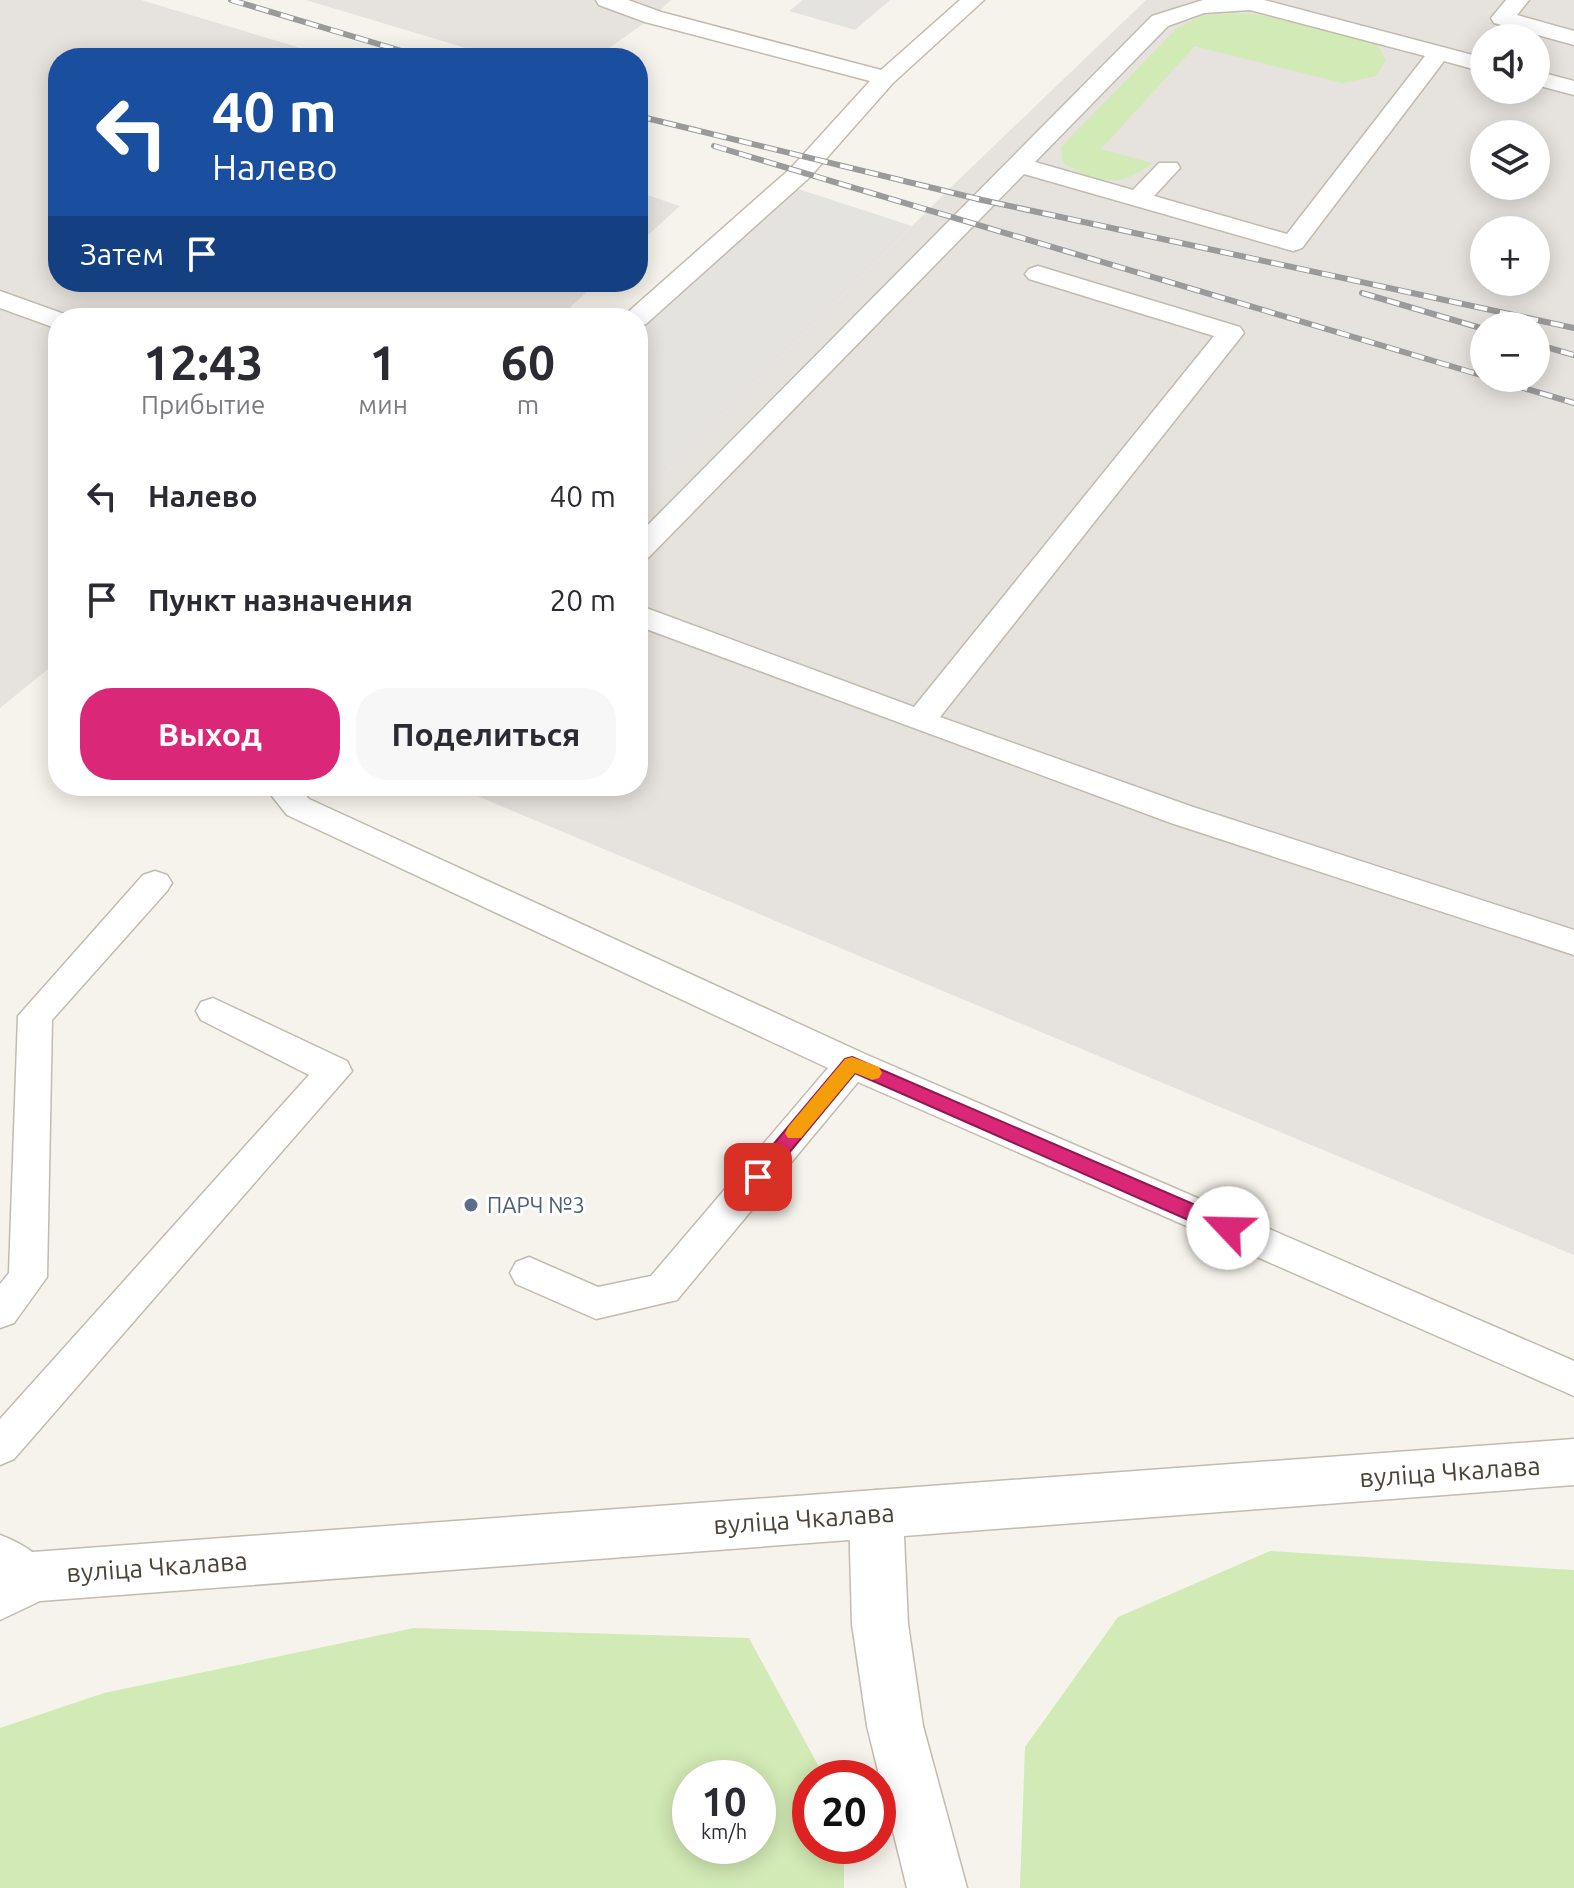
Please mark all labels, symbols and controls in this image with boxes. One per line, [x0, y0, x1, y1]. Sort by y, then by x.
map controls [1470, 24, 1550, 392]
button: sound [1470, 24, 1550, 104]
icon: left [80, 80, 184, 184]
text: 40 m [212, 80, 337, 143]
button: layers [1470, 120, 1550, 200]
text: Налево [212, 146, 337, 187]
button: + [1470, 216, 1550, 296]
icon: arrive [180, 232, 224, 276]
text: Затем [80, 237, 164, 271]
button: − [1470, 312, 1550, 392]
text: 12:43 [143, 335, 263, 389]
text: 1 [370, 335, 397, 389]
text: 60 [501, 335, 555, 389]
text: Прибытие [141, 390, 265, 419]
text: мин [358, 390, 408, 419]
text: m [517, 390, 539, 419]
icon: left [80, 474, 124, 518]
text: Налево [148, 479, 258, 513]
text: 40 m [549, 479, 616, 513]
icon: arrive [80, 578, 124, 622]
text: Пункт назначения [148, 583, 413, 617]
text: 20 m [549, 583, 616, 617]
button: Выход [80, 688, 340, 780]
button: Поделиться [356, 688, 616, 780]
pin [724, 1143, 792, 1211]
icon: arrive [736, 1155, 780, 1199]
position arrow [1186, 1186, 1270, 1270]
place label: ПАРЧ №3 [487, 1192, 585, 1217]
marker: ПАРЧ №3 [462, 1196, 480, 1214]
street label: вуліца Чкалава [1358, 1451, 1541, 1492]
street label: вуліца Чкалава [712, 1498, 895, 1539]
street label: вуліца Чкалава [65, 1546, 248, 1587]
speed limit sign: 20 [792, 1760, 896, 1864]
text: 10 [701, 1779, 747, 1824]
text: km/h [701, 1820, 747, 1843]

